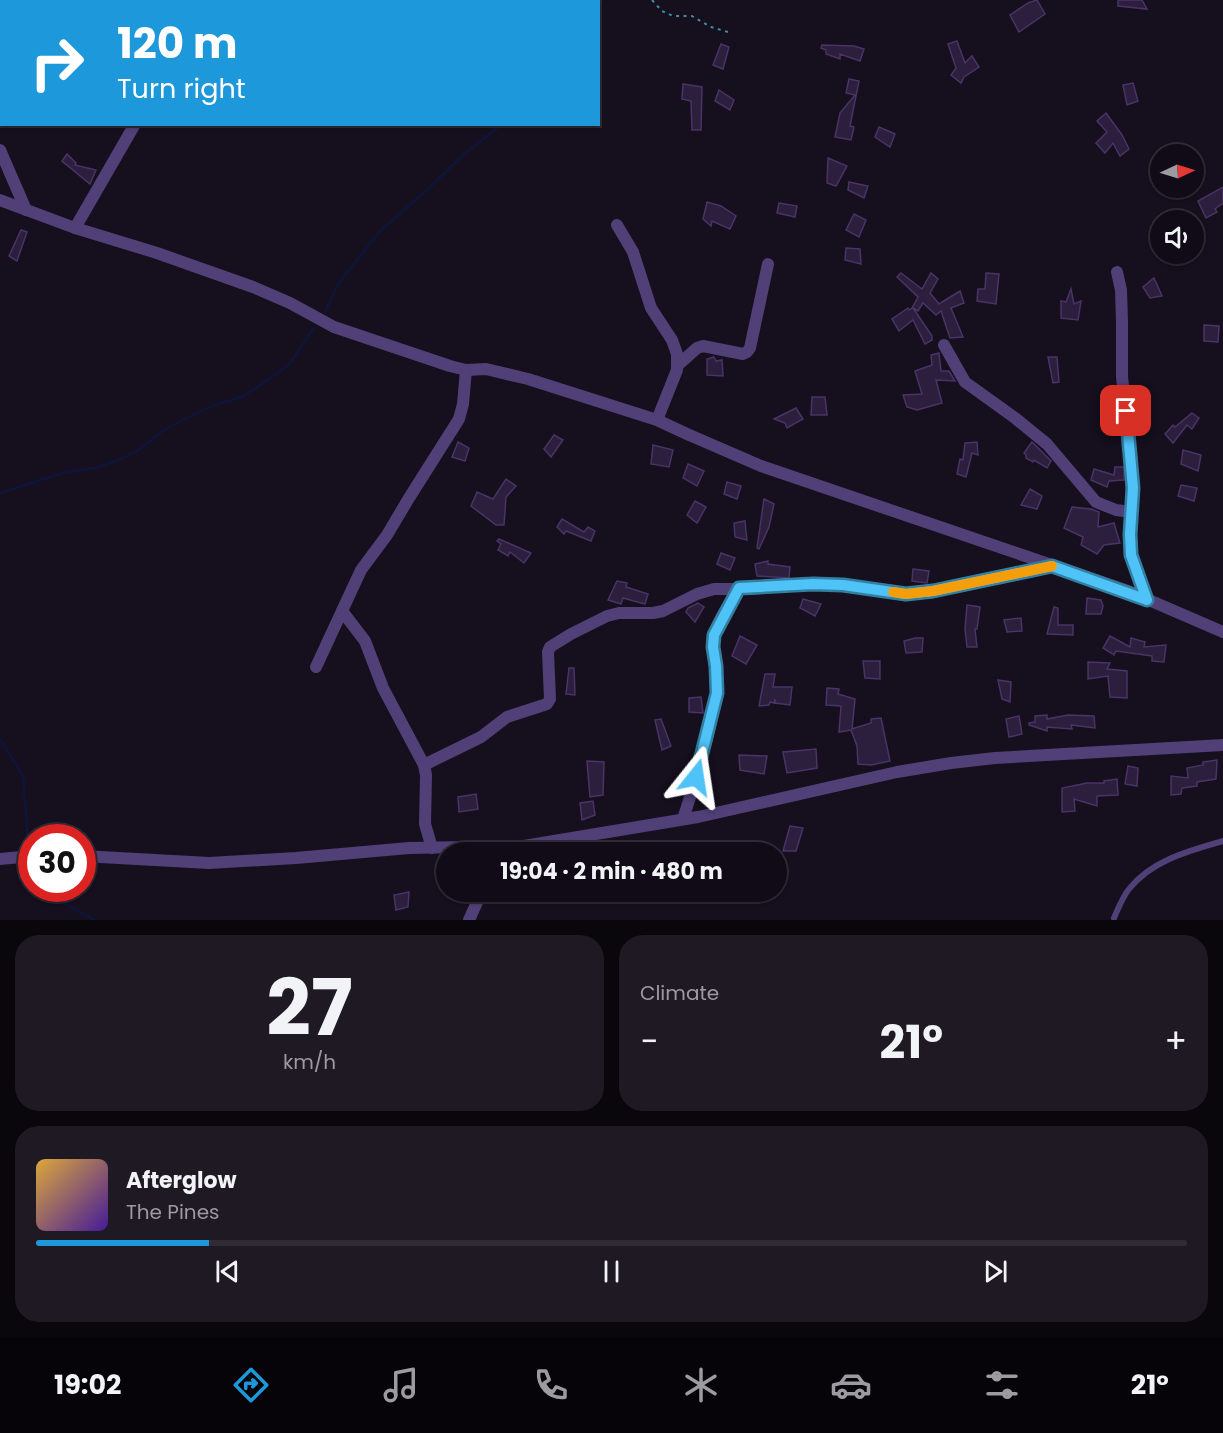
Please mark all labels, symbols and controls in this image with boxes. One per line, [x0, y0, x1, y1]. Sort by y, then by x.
text: 120 m [117, 14, 238, 73]
icon: right [18, 24, 96, 102]
text: Turn right [117, 70, 246, 107]
north arrow [1150, 144, 1204, 198]
map controls [1150, 144, 1204, 264]
button: sound [1150, 210, 1204, 264]
pin [1100, 385, 1151, 436]
icon: arrive [1109, 394, 1142, 427]
position arrow [664, 745, 728, 809]
speed limit sign: 30 [18, 824, 96, 902]
text: 19:04 · 2 min · 480 m [500, 856, 723, 887]
text: 27 [266, 953, 353, 1062]
text: Climate [640, 979, 719, 1007]
text: 21° [880, 1011, 943, 1074]
text: − [640, 1018, 658, 1065]
text: + [1164, 1018, 1187, 1065]
text: km/h [283, 1048, 336, 1076]
text: Afterglow [126, 1165, 237, 1196]
text: The Pines [126, 1198, 220, 1226]
icon: previous [211, 1255, 244, 1288]
icon: pause [595, 1255, 628, 1288]
icon: next [979, 1255, 1012, 1288]
icon: directions [230, 1364, 272, 1406]
icon: music [380, 1364, 422, 1406]
icon: phone [530, 1364, 572, 1406]
icon: climate [680, 1364, 722, 1406]
icon: car [830, 1364, 872, 1406]
icon: filters [981, 1364, 1023, 1406]
text: 19:02 [54, 1366, 122, 1403]
text: 21° [1131, 1366, 1169, 1403]

